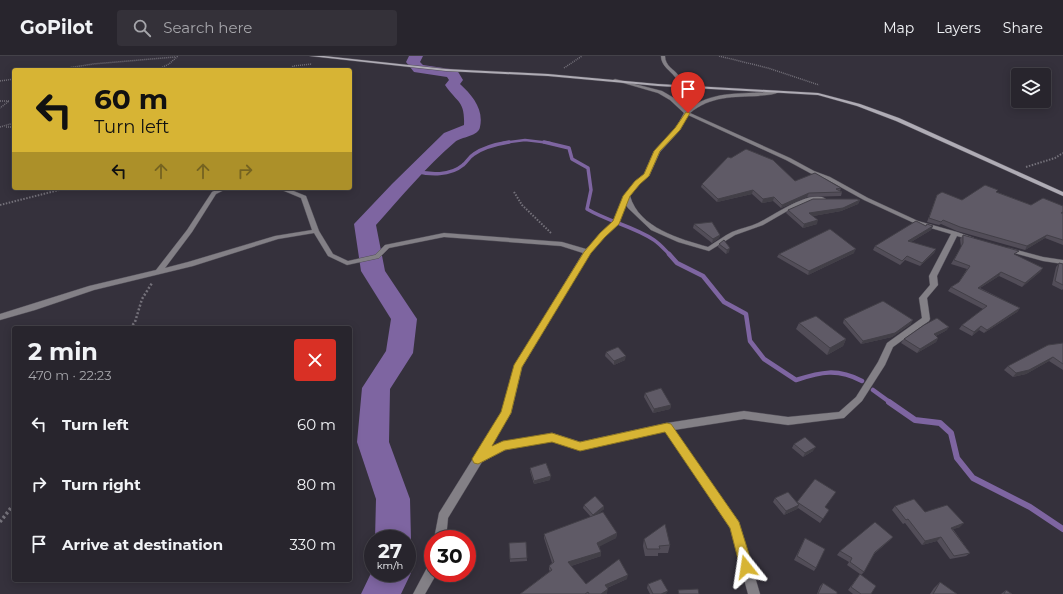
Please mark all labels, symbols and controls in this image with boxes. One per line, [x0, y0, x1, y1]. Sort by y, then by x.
search box [117, 10, 397, 46]
text: GoPilot [20, 16, 93, 39]
icon: search [131, 17, 153, 39]
text: Search here [163, 18, 252, 37]
text: Map [883, 19, 914, 37]
text: Layers [936, 19, 981, 37]
text: Share [1003, 19, 1043, 37]
map controls [1011, 68, 1051, 108]
button: layers [1011, 68, 1051, 108]
pin [671, 72, 705, 113]
icon: arrive [677, 78, 699, 100]
text: 60 m [94, 82, 168, 116]
icon: left [28, 84, 80, 136]
text: Turn left [94, 116, 169, 138]
icon: left [108, 160, 130, 182]
icon: ahead [150, 160, 172, 182]
icon: ahead [192, 160, 214, 182]
icon: right [234, 160, 256, 182]
text: 2 min [28, 337, 98, 366]
button: close [294, 339, 336, 381]
text: 470 m · 22:23 [28, 367, 111, 383]
icon: left [28, 413, 50, 435]
text: Turn left [62, 415, 129, 434]
text: 60 m [297, 415, 336, 434]
icon: right [28, 473, 50, 495]
text: Turn right [62, 475, 141, 494]
text: 80 m [297, 475, 336, 494]
speed limit sign: 30 [424, 530, 476, 582]
icon: arrive [28, 533, 50, 555]
text: Arrive at destination [62, 535, 223, 554]
text: 330 m [289, 535, 336, 554]
text: 27 [378, 539, 402, 563]
position arrow [725, 546, 767, 588]
text: km/h [377, 559, 403, 572]

